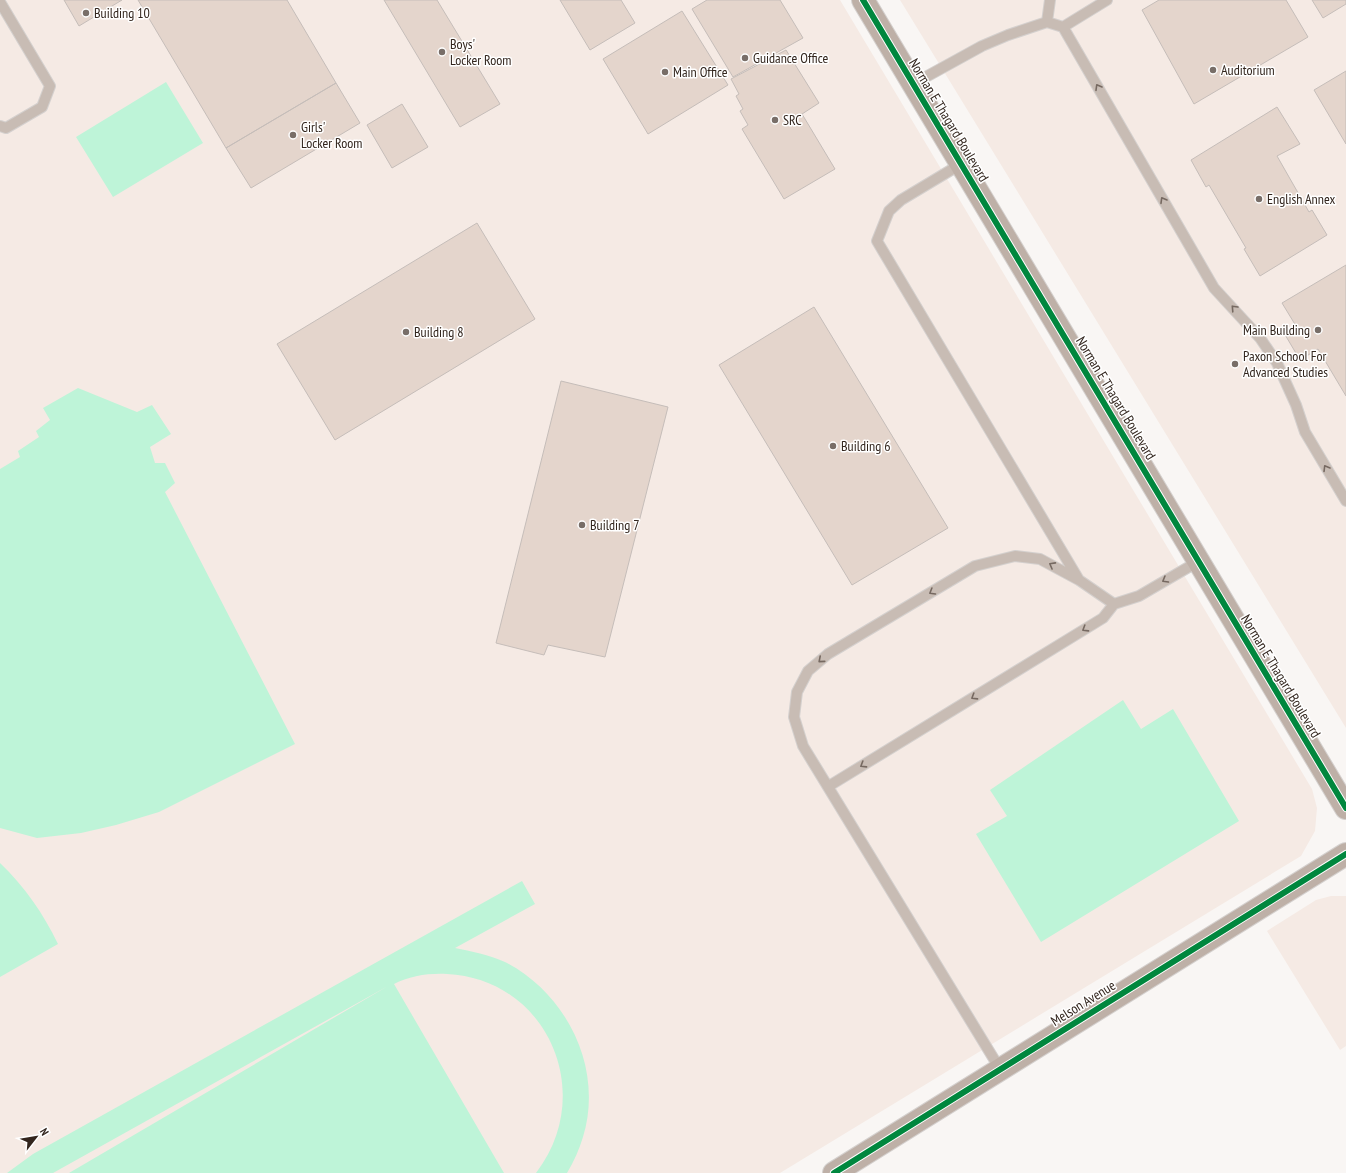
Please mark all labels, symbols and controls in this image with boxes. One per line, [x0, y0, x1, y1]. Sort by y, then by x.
place label: Building 10 [94, 4, 150, 22]
marker: Building 10 [81, 8, 91, 18]
place label: Boys' Locker Room [450, 35, 512, 69]
marker: Boys' Locker Room [437, 47, 447, 57]
place label: Guidance Office [753, 49, 828, 67]
marker: Guidance Office [740, 53, 750, 63]
street label: Norman E Thagard Boulevard [905, 55, 993, 185]
place label: Auditorium [1221, 61, 1275, 79]
place label: Main Office [673, 63, 728, 81]
marker: Auditorium [1208, 65, 1218, 75]
marker: Main Office [660, 67, 670, 77]
one-way arrow [1095, 84, 1102, 91]
place label: SRC [783, 111, 802, 129]
marker: SRC [770, 115, 780, 125]
place label: Girls' Locker Room [301, 118, 363, 152]
marker: Girls' Locker Room [288, 130, 298, 140]
place label: English Annex [1267, 190, 1335, 208]
marker: English Annex [1254, 194, 1264, 204]
one-way arrow [1161, 197, 1168, 204]
one-way arrow [1231, 305, 1238, 313]
place label: Main Building [1243, 321, 1310, 339]
place label: Building 8 [414, 323, 464, 341]
marker: Main Building [1313, 325, 1323, 335]
marker: Building 8 [401, 327, 411, 337]
street label: Norman E Thagard Boulevard [1072, 333, 1160, 463]
place label: Paxon School For Advanced Studies [1243, 347, 1328, 381]
marker: Paxon School For Advanced Studies [1230, 359, 1240, 369]
place label: Building 6 [841, 437, 891, 455]
marker: Building 6 [828, 441, 838, 451]
one-way arrow [1323, 465, 1331, 472]
place label: Building 7 [590, 516, 640, 534]
marker: Building 7 [577, 520, 587, 530]
one-way arrow [1048, 562, 1056, 570]
one-way arrow [1162, 576, 1169, 583]
one-way arrow [929, 587, 936, 595]
street label: Norman E Thagard Boulevard [1237, 611, 1325, 741]
one-way arrow [1082, 624, 1089, 631]
one-way arrow [818, 655, 826, 662]
one-way arrow [971, 692, 978, 700]
one-way arrow [860, 760, 867, 768]
street label: Melson Avenue [1047, 976, 1119, 1030]
north arrow [16, 1117, 56, 1157]
text: N [37, 1126, 52, 1138]

